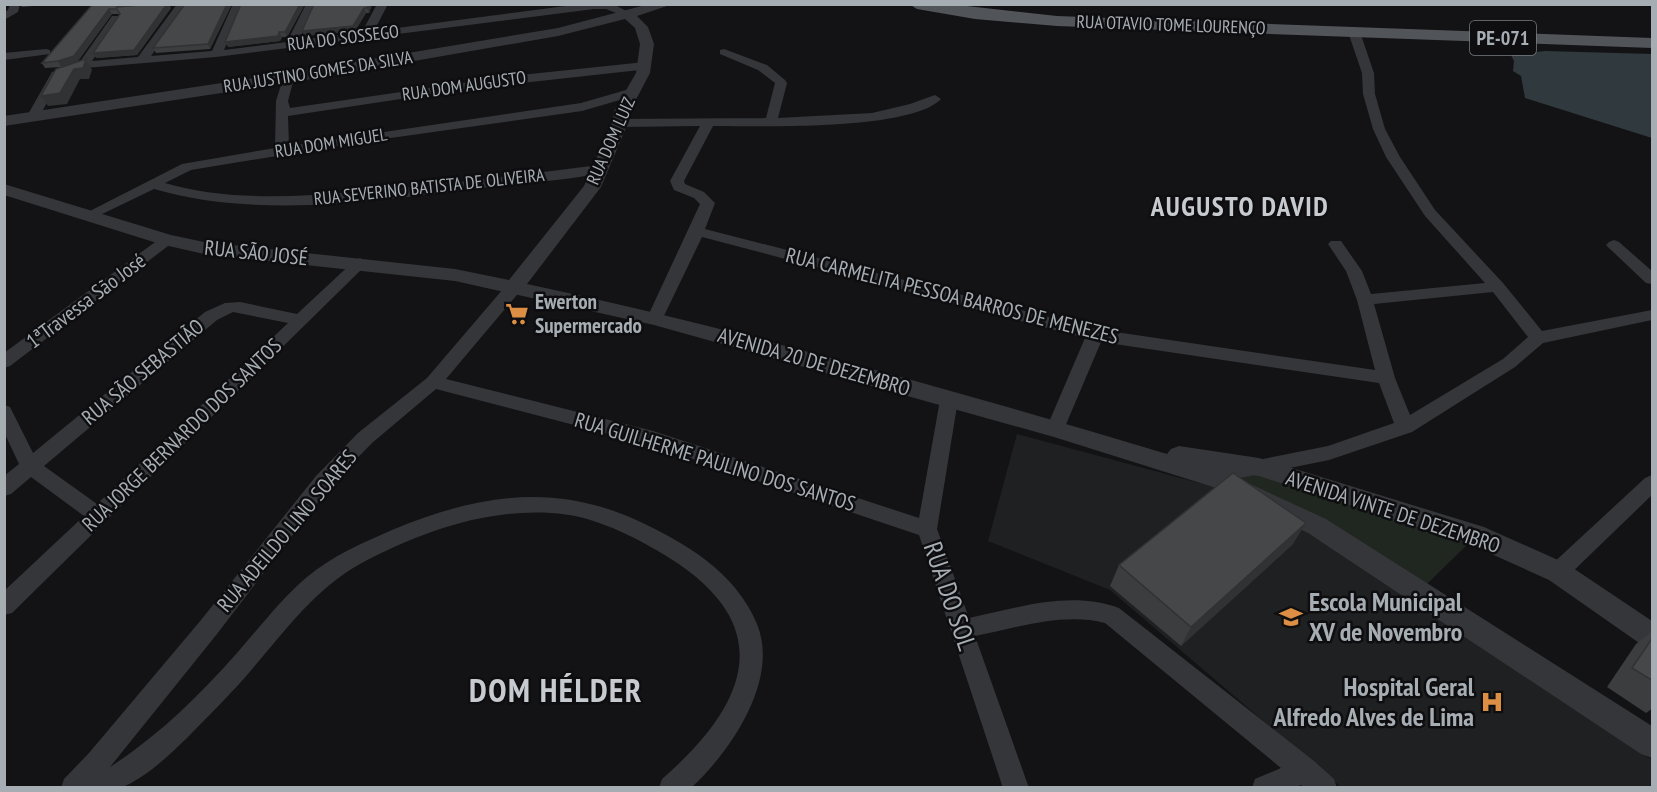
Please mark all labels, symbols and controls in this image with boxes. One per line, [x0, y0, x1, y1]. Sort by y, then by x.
street label: RUA OTAVIO TOME LOURENÇO [1076, 10, 1266, 39]
street label: RUA DO SOSSEGO [286, 19, 400, 56]
road number: PE-071 [1470, 21, 1536, 55]
street label: RUA JUSTINO GOMES DA SILVA [222, 45, 415, 98]
street label: RUA DOM AUGUSTO [400, 65, 528, 106]
street label: RUA DOM LUIZ [581, 93, 640, 188]
street label: RUA DOM MIGUEL [273, 122, 389, 163]
street label: RUA SEVERINO BATISTA DE OLIVEIRA [313, 163, 546, 210]
district label: AUGUSTO DAVID [1150, 189, 1329, 223]
street label: RUA SÃO JOSÉ [203, 234, 309, 271]
street label: RUA CARMELITA PESSOA BARROS DE MENEZES [783, 241, 1121, 350]
street label: 1ªTravessa São José [21, 247, 151, 354]
place label: Ewerton Supermercado [535, 288, 642, 339]
supermarket icon: Ewerton Supermercado [504, 301, 530, 327]
street label: RUA SÃO SEBASTIÃO [76, 313, 209, 431]
street label: AVENIDA 20 DE DEZEMBRO [715, 321, 913, 402]
street label: RUA JORGE BERNARDO DOS SANTOS [76, 332, 287, 537]
street label: RUA GUILHERME PAULINO DOS SANTOS [571, 406, 859, 517]
street label: RUA ADEILDO LINO SOARES [211, 444, 362, 617]
street label: AVENIDA VINTE DE DEZEMBRO [1283, 464, 1504, 559]
street label: RUA DO SOL [917, 537, 984, 655]
place label: Escola Municipal XV de Novembro [1309, 585, 1463, 648]
school or university icon: Escola Municipal XV de Novembro [1278, 604, 1304, 630]
district label: DOM HÉLDER [469, 668, 643, 711]
place label: Hospital Geral Alfredo Alves de Lima [1272, 670, 1475, 733]
hospital icon: Hospital Geral Alfredo Alves de Lima [1479, 689, 1505, 715]

